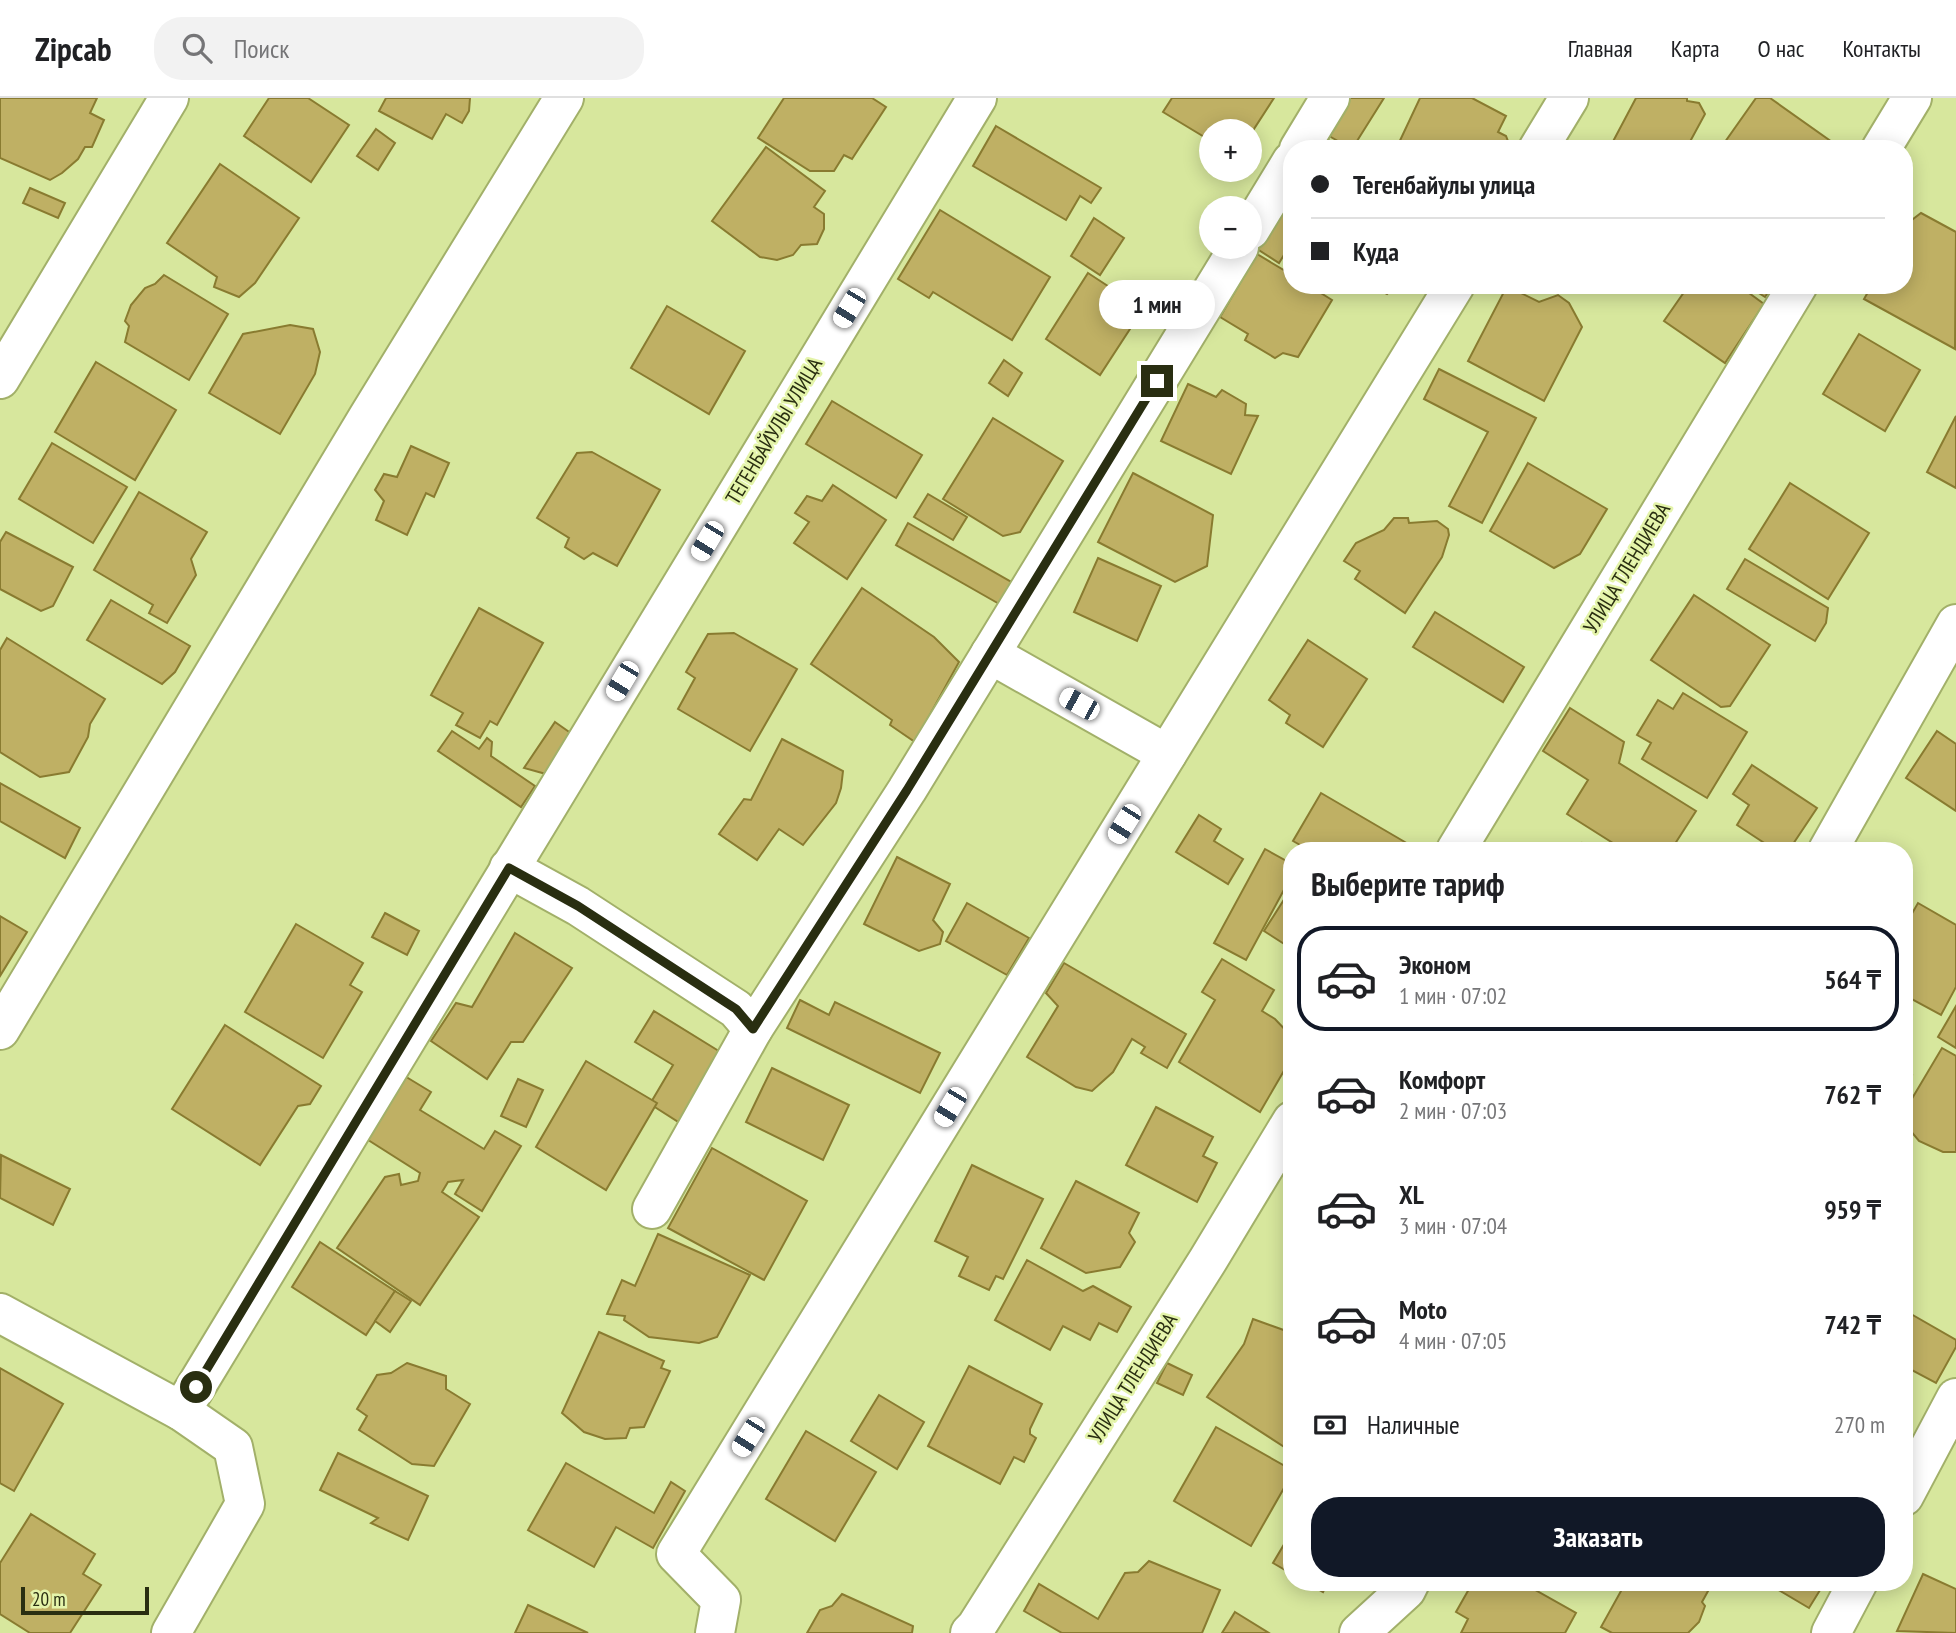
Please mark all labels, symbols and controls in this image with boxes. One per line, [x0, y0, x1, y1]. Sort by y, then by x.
search box [154, 17, 644, 80]
text: Zipcab [35, 27, 112, 70]
icon: search [178, 29, 216, 67]
text: Поиск [234, 32, 289, 65]
text: Главная [1568, 33, 1633, 64]
text: Карта [1671, 33, 1720, 64]
text: О нас [1758, 33, 1804, 64]
text: Контакты [1842, 33, 1921, 64]
map controls [1199, 119, 1262, 259]
button: + [1199, 119, 1262, 182]
text: Тегенбайулы улица [1353, 168, 1535, 201]
button: − [1199, 196, 1262, 259]
text: Куда [1353, 235, 1399, 268]
callout: 1 мин [1099, 280, 1215, 328]
car [830, 285, 869, 331]
text: 1 мин [1132, 290, 1182, 319]
street label: ТЕГЕНБАЙУЛЫ УЛИЦА [719, 352, 828, 509]
route end [1141, 365, 1173, 397]
street label: УЛИЦА ТЛЕНДИЕВА [1577, 498, 1676, 638]
car [688, 518, 727, 564]
car [603, 658, 642, 704]
car [1056, 685, 1103, 723]
car [1104, 801, 1145, 847]
text: Выберите тариф [1311, 863, 1505, 905]
icon: car [1315, 947, 1378, 1010]
text: Эконом [1399, 948, 1471, 981]
text: 564 ₸ [1824, 963, 1881, 996]
text: 1 мин · 07:02 [1399, 981, 1507, 1010]
icon: car [1315, 1062, 1378, 1125]
text: Комфорт [1399, 1063, 1485, 1096]
text: 762 ₸ [1824, 1078, 1881, 1111]
car [931, 1084, 970, 1130]
text: 2 мин · 07:03 [1399, 1096, 1507, 1125]
icon: car [1315, 1177, 1378, 1240]
text: XL [1399, 1178, 1424, 1211]
text: 959 ₸ [1824, 1193, 1881, 1226]
text: 3 мин · 07:04 [1399, 1211, 1507, 1240]
icon: car [1315, 1292, 1378, 1355]
text: Moto [1399, 1293, 1447, 1326]
street label: УЛИЦА ТЛЕНДИЕВА [1082, 1308, 1183, 1447]
text: 742 ₸ [1824, 1308, 1881, 1341]
text: 4 мин · 07:05 [1399, 1326, 1507, 1355]
route start [180, 1371, 212, 1403]
icon: cash [1311, 1406, 1349, 1444]
text: Наличные [1367, 1408, 1460, 1441]
text: 270 m [1834, 1410, 1885, 1439]
car [728, 1414, 769, 1460]
button: Заказать [1311, 1497, 1885, 1577]
scale bar [21, 1584, 149, 1616]
text: 20 m [32, 1587, 66, 1611]

